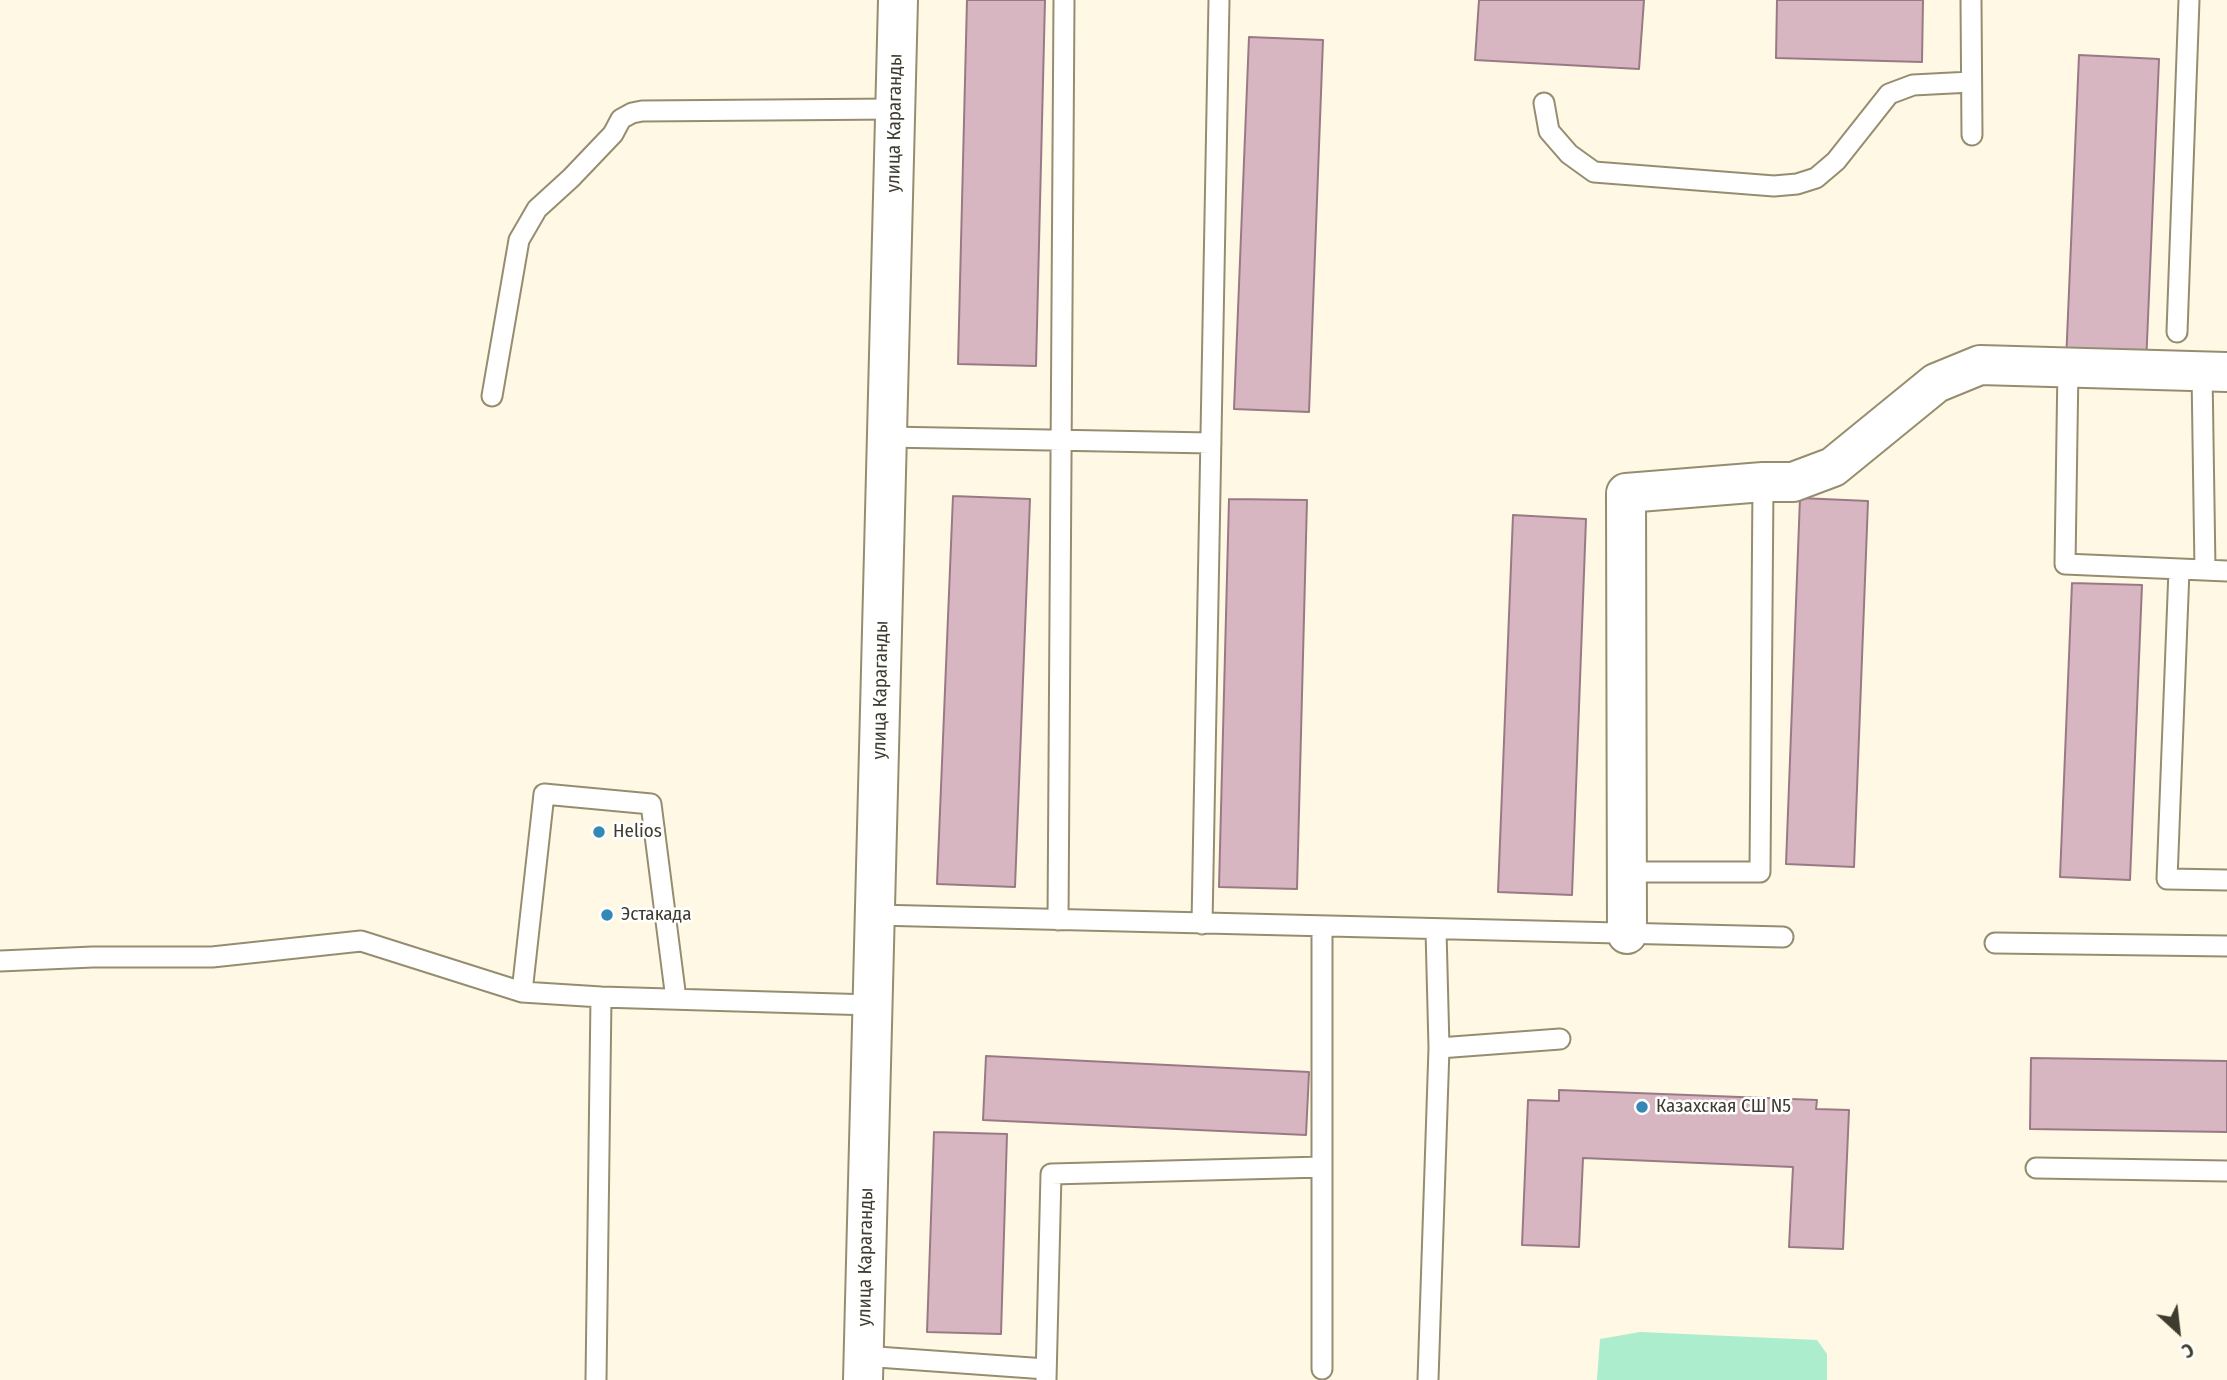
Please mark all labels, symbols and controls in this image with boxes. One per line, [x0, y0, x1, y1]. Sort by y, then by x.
street label: улица Караганды [882, 53, 908, 193]
street label: улица Караганды [868, 620, 894, 760]
place label: Helios [613, 821, 662, 843]
marker: Helios [591, 824, 607, 840]
place label: Эстакада [621, 904, 691, 926]
marker: Эстакада [599, 907, 615, 923]
place label: Казахская СШ N5 [1656, 1096, 1791, 1118]
marker: Казахская СШ N5 [1634, 1099, 1650, 1115]
street label: улица Караганды [853, 1187, 879, 1327]
north arrow [2143, 1296, 2213, 1366]
text: С [2178, 1338, 2197, 1363]

